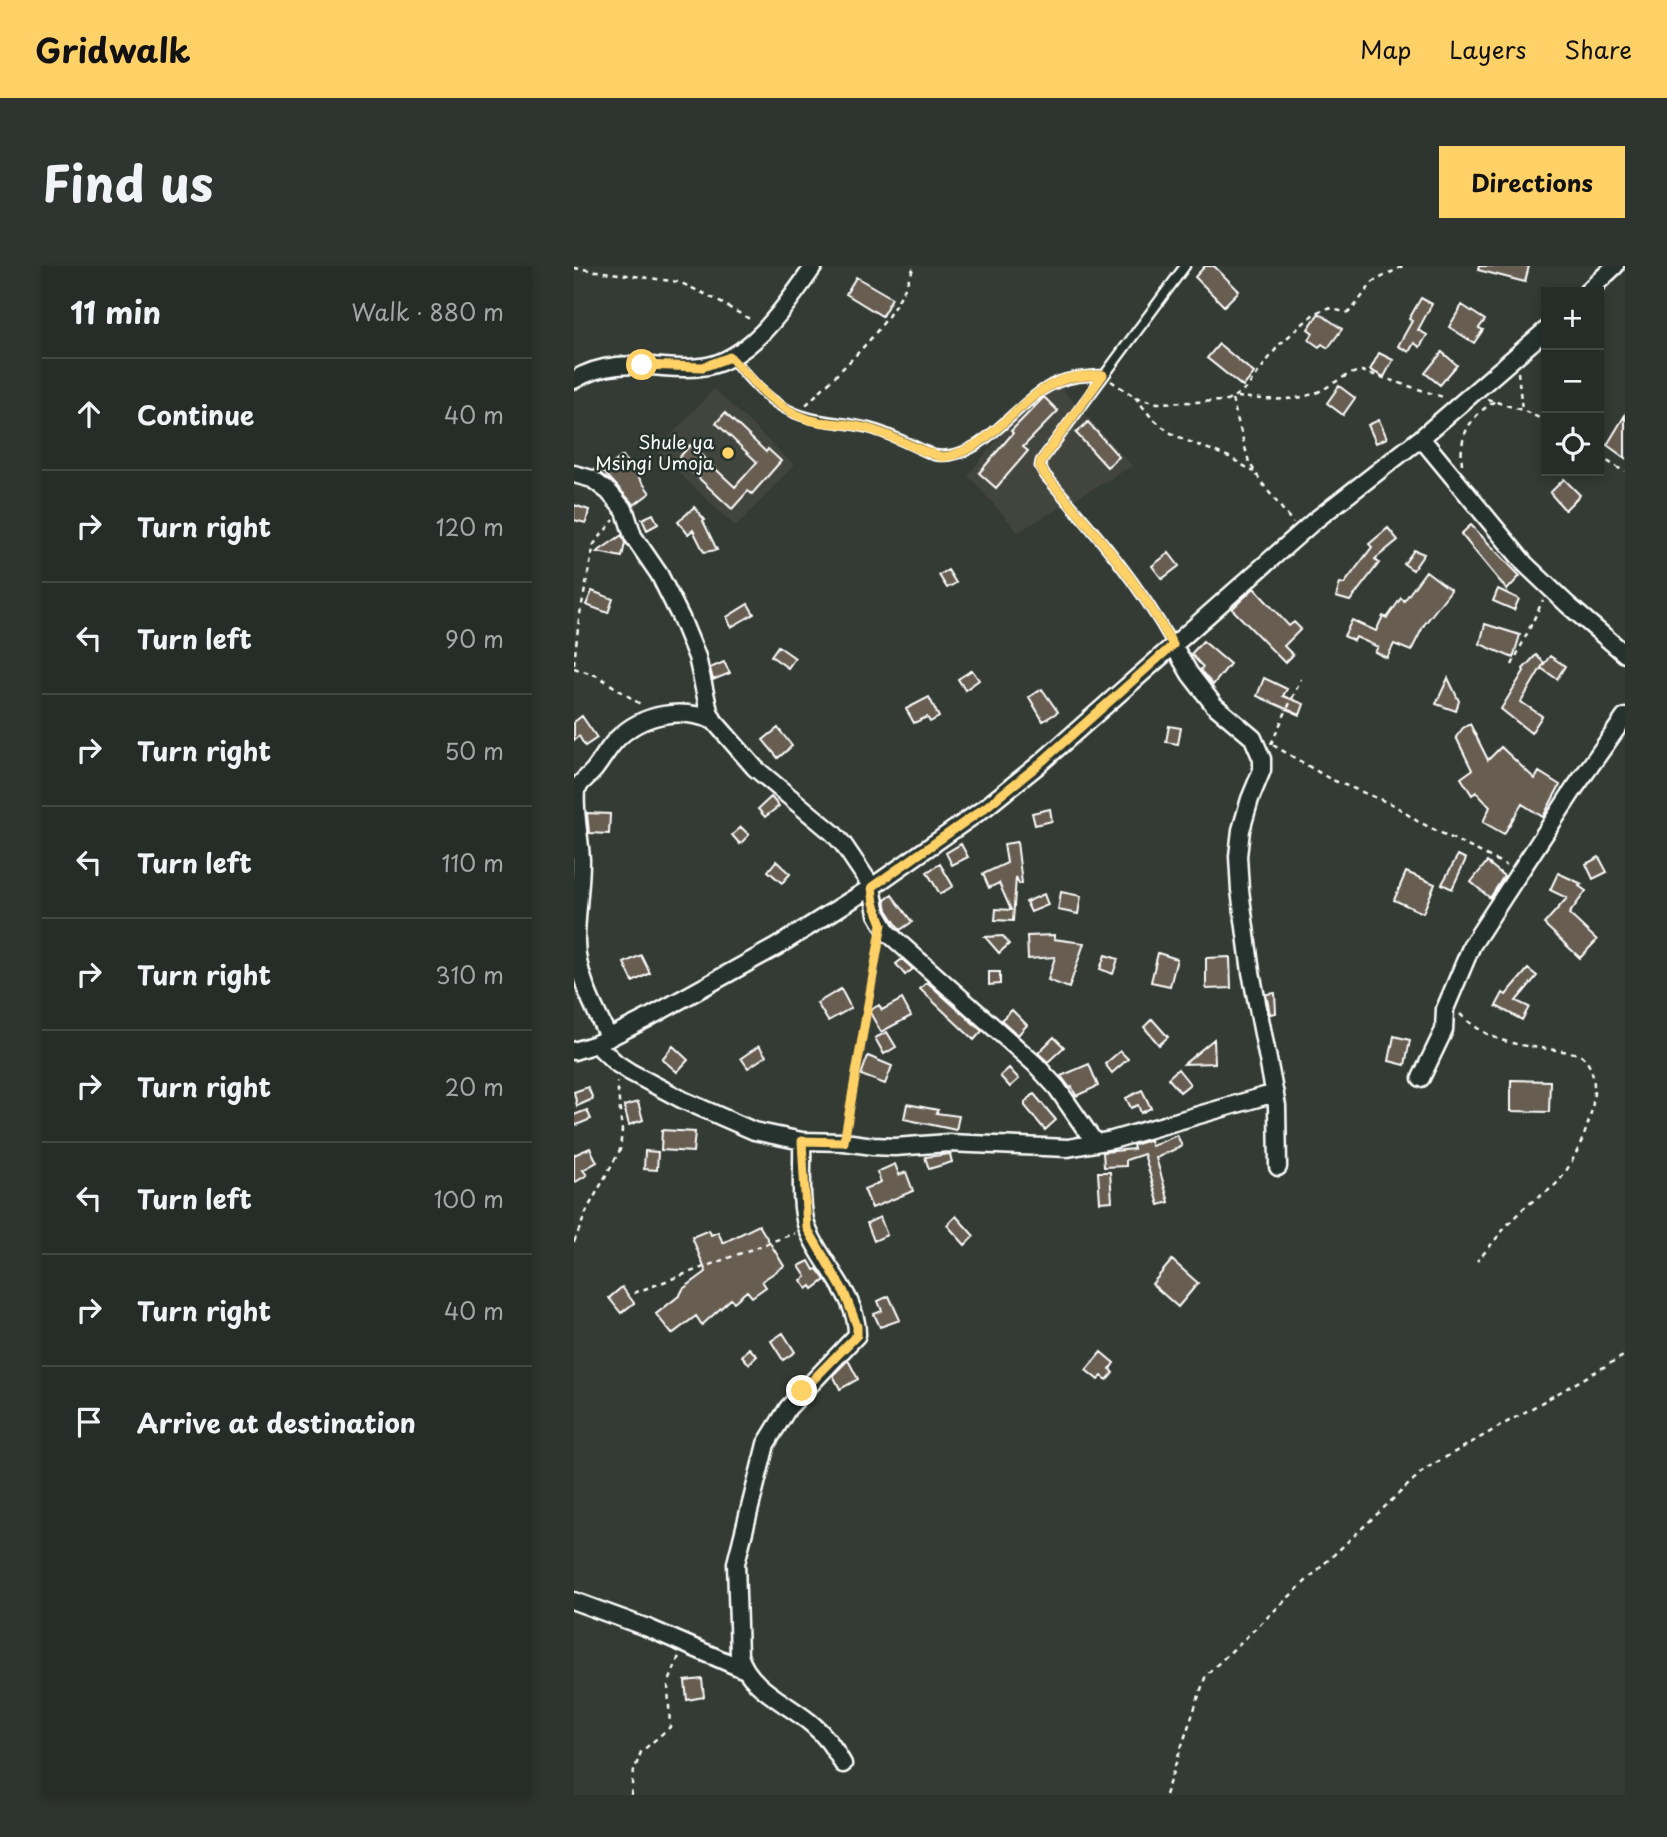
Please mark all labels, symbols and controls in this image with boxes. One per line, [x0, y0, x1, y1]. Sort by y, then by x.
text: Gridwalk [35, 24, 191, 74]
text: Map [1360, 31, 1411, 67]
text: Layers [1449, 31, 1526, 67]
text: Share [1564, 31, 1632, 67]
text: Find us [42, 145, 213, 219]
button: Directions [1439, 146, 1625, 218]
map controls [1541, 287, 1604, 476]
button: + [1541, 287, 1604, 350]
text: 11 min [70, 289, 161, 334]
text: Walk · 880 m [351, 294, 504, 329]
route start [626, 349, 657, 380]
button: − [1541, 350, 1604, 413]
icon: ahead [70, 395, 108, 433]
text: Continue [137, 395, 254, 434]
text: 40 m [444, 397, 504, 432]
button: locate [1541, 413, 1604, 476]
place label: Shule ya Msingi Umoja [595, 428, 715, 476]
marker: Shule ya Msingi Umoja [720, 445, 736, 461]
icon: right [70, 507, 108, 545]
text: Turn right [137, 507, 271, 546]
text: 120 m [436, 509, 504, 544]
icon: left [70, 619, 108, 657]
text: Turn left [137, 619, 252, 658]
text: 90 m [445, 621, 504, 656]
icon: right [70, 731, 108, 769]
text: Turn right [137, 731, 271, 770]
text: 50 m [444, 733, 504, 768]
icon: left [70, 843, 108, 881]
text: Turn left [137, 843, 252, 882]
text: 110 m [442, 845, 504, 880]
icon: right [70, 955, 108, 993]
text: Turn right [137, 955, 271, 994]
text: 310 m [435, 957, 504, 992]
icon: right [70, 1067, 108, 1105]
text: Turn right [137, 1067, 271, 1106]
text: 20 m [445, 1069, 504, 1104]
icon: left [70, 1179, 108, 1217]
text: Turn left [137, 1179, 252, 1218]
text: 100 m [434, 1181, 504, 1216]
icon: right [70, 1291, 108, 1329]
text: Turn right [137, 1291, 271, 1330]
text: 40 m [444, 1293, 504, 1328]
route end [786, 1375, 817, 1406]
icon: arrive [70, 1403, 108, 1441]
text: Arrive at destination [137, 1403, 416, 1442]

